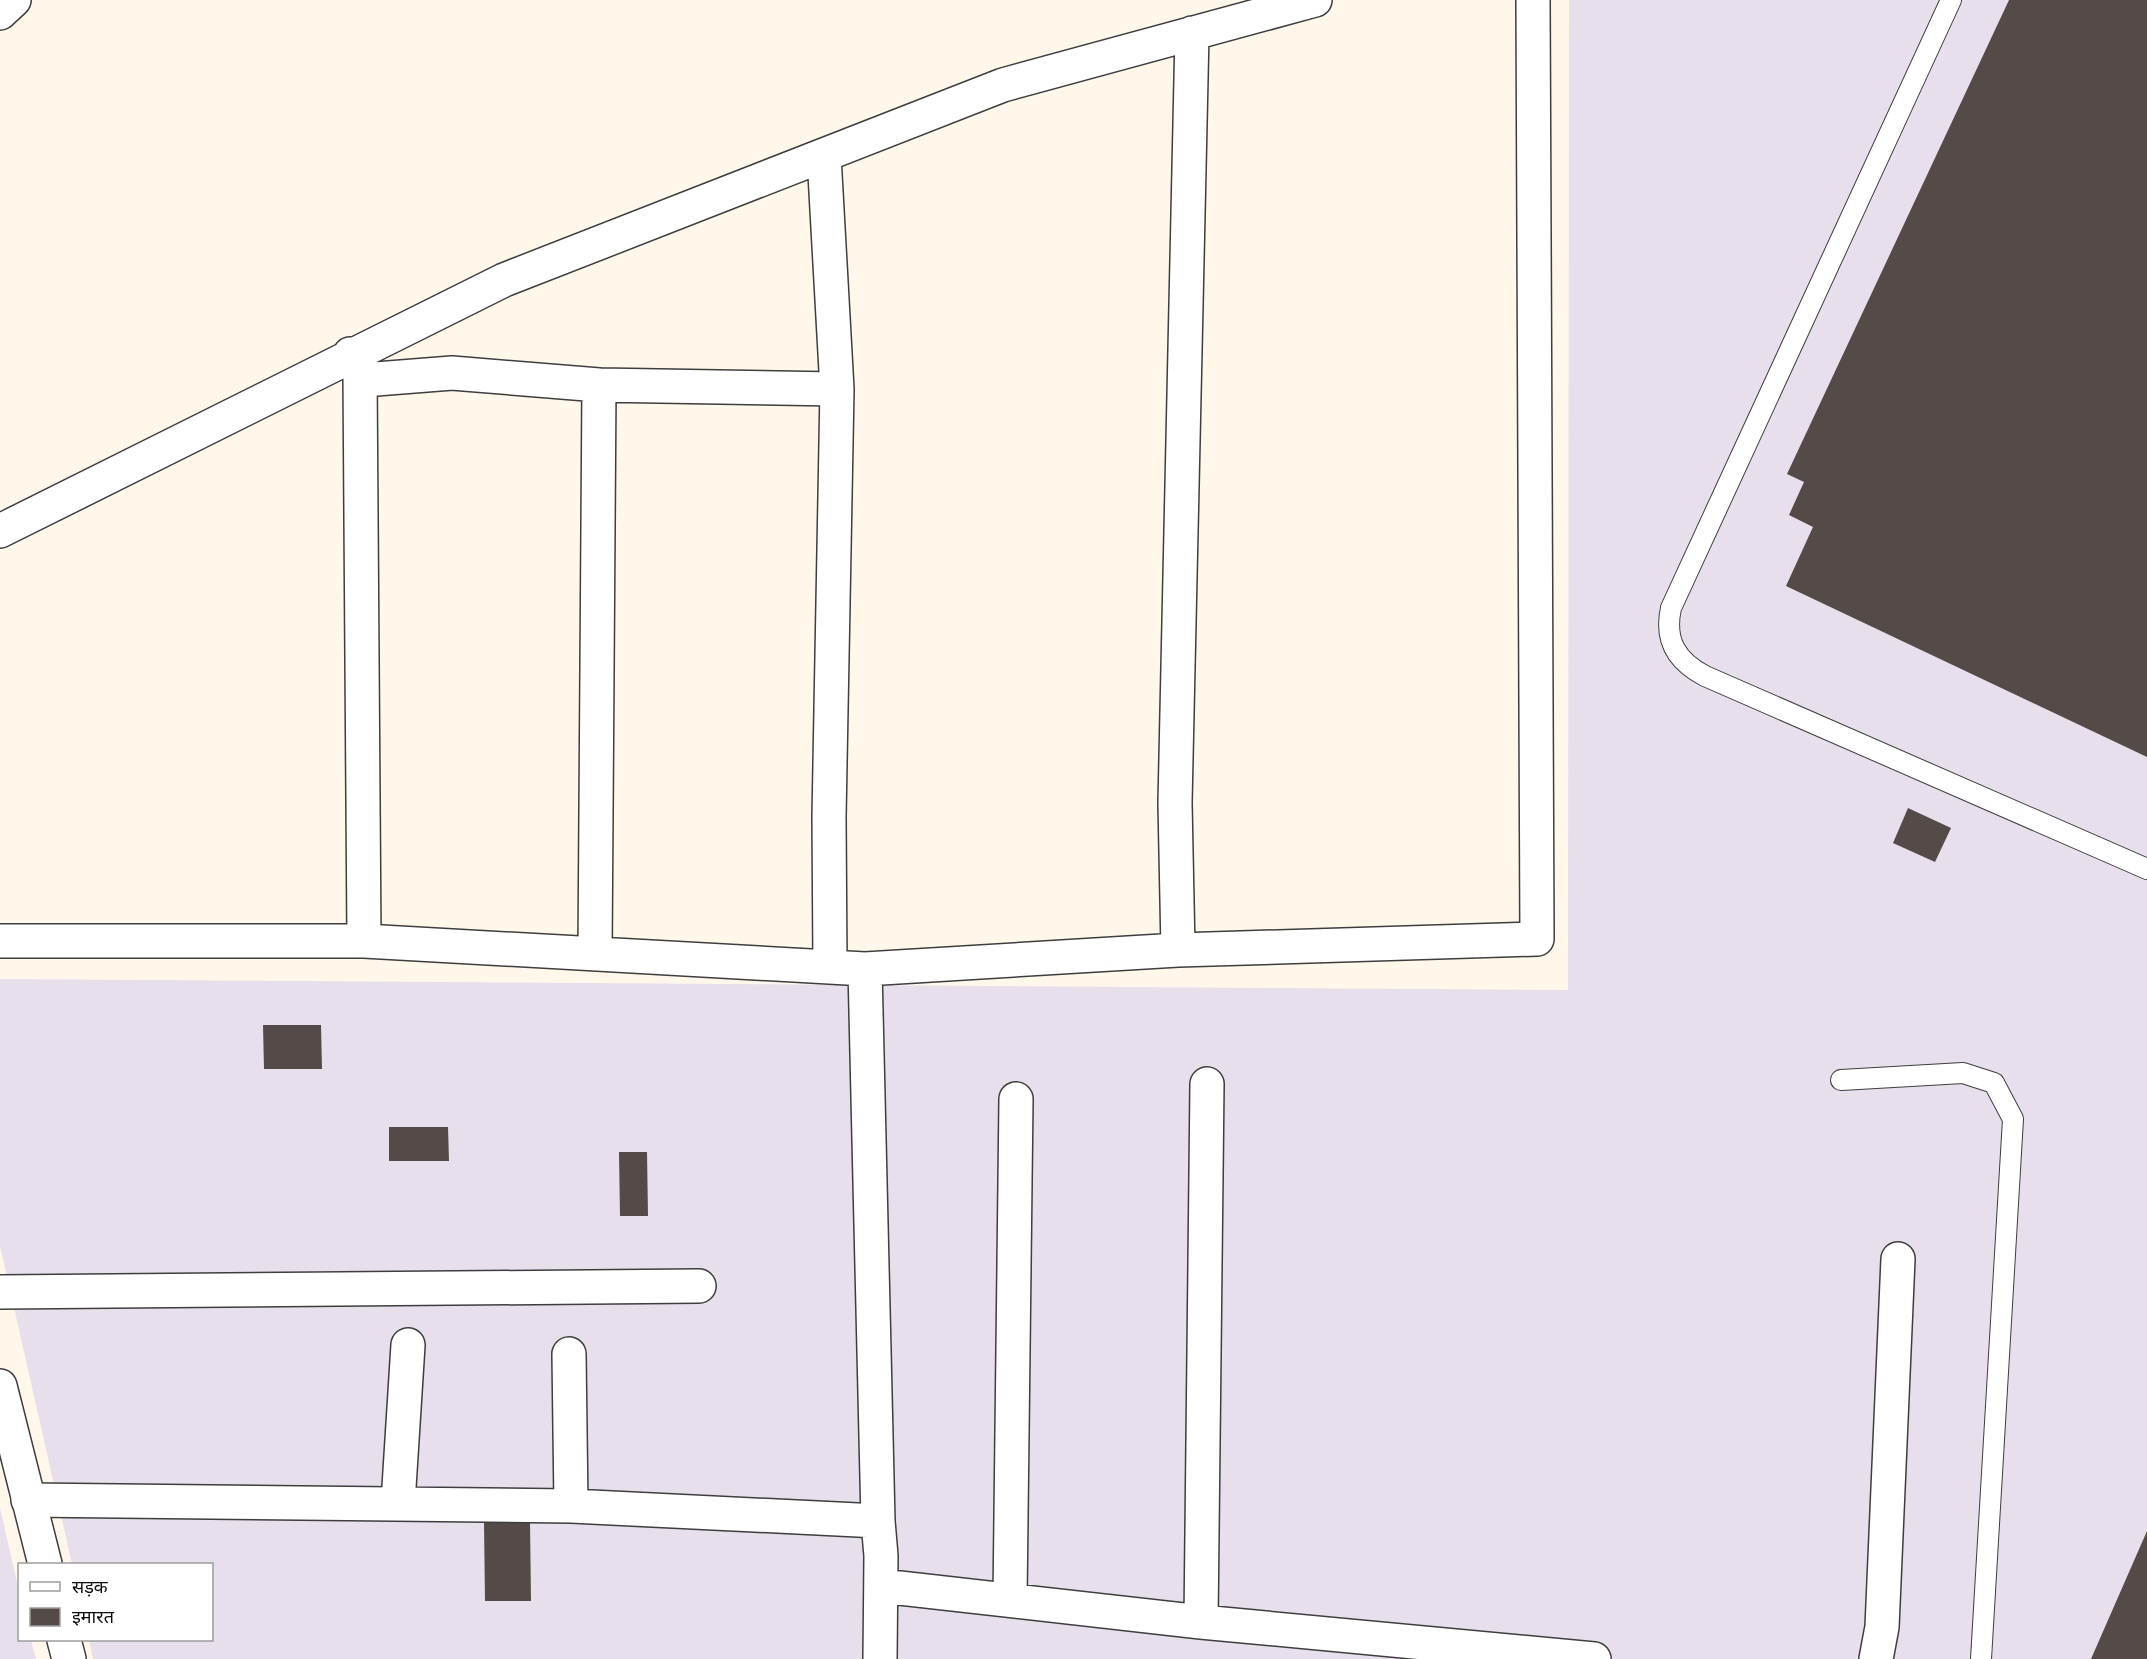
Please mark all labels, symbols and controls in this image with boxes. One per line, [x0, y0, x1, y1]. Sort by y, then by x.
legend [18, 1563, 213, 1641]
text: सड़क [72, 1577, 109, 1600]
text: इमारत [72, 1607, 115, 1630]

